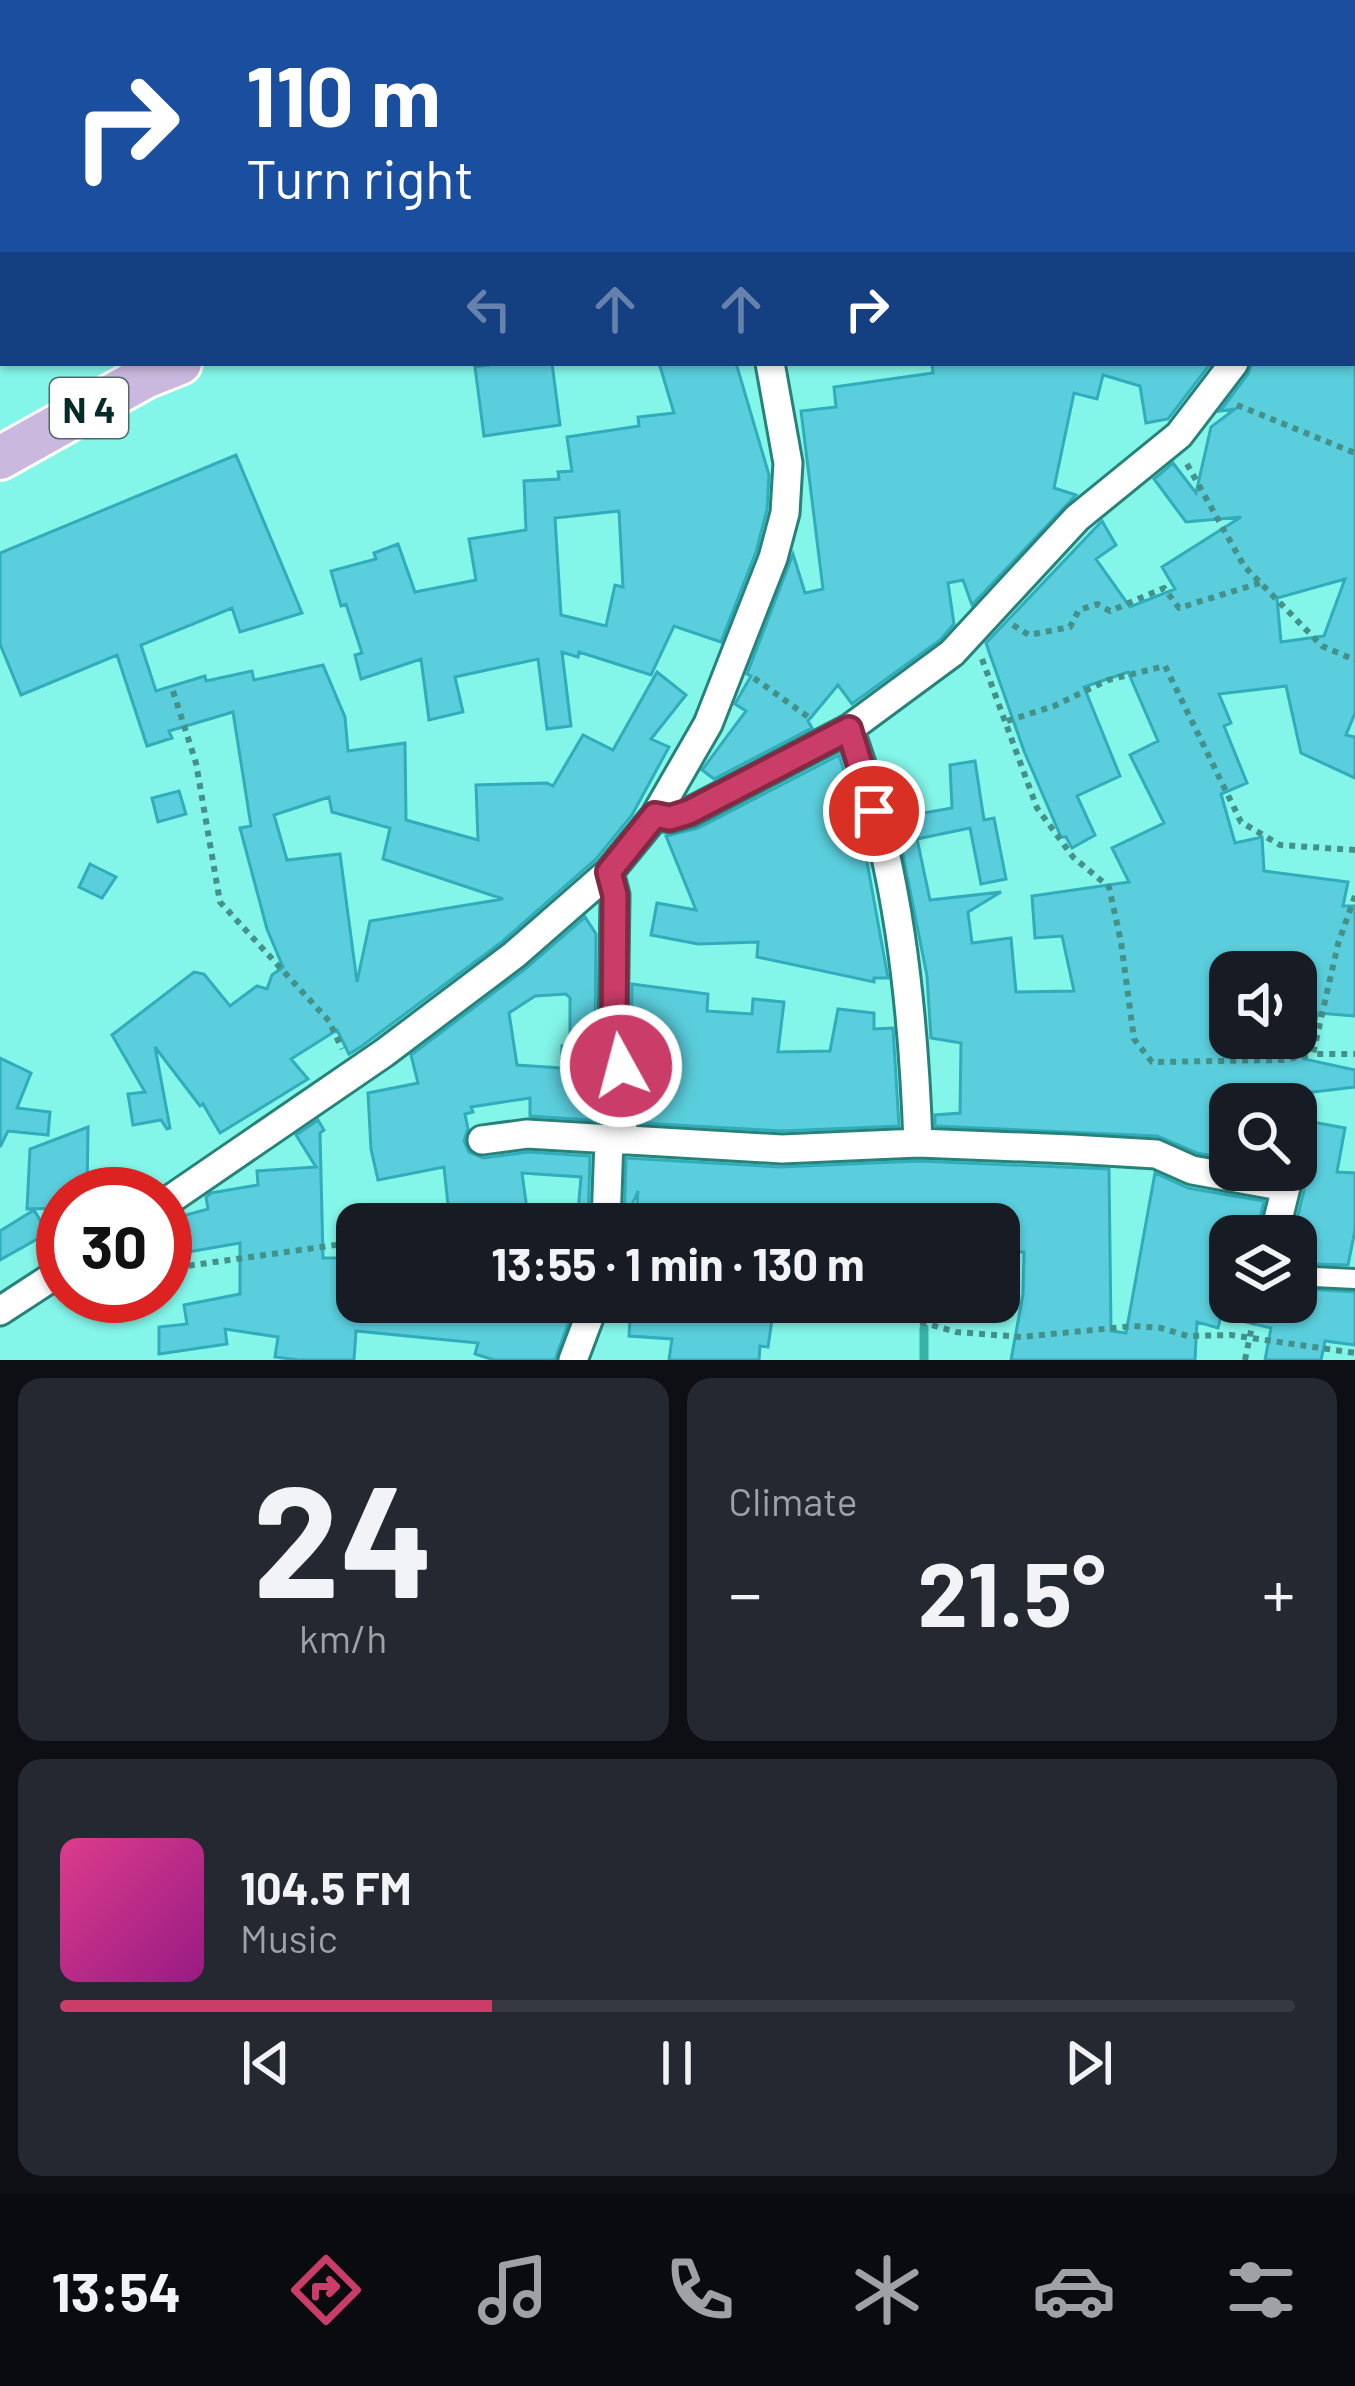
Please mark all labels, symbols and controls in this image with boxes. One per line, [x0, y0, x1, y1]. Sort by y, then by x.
text: 110 m [246, 43, 441, 144]
icon: right [48, 48, 204, 204]
text: Turn right [246, 145, 474, 210]
icon: left [456, 276, 522, 342]
icon: ahead [582, 276, 648, 342]
icon: ahead [708, 276, 774, 342]
icon: right [834, 276, 900, 342]
road number: N 4 [50, 378, 128, 438]
pin [823, 760, 925, 862]
icon: arrive [841, 778, 907, 844]
map controls [1209, 951, 1317, 1323]
button: sound [1209, 951, 1317, 1059]
position arrow [558, 1003, 684, 1129]
button: search [1209, 1083, 1317, 1191]
speed limit sign: 30 [36, 1167, 192, 1323]
button: layers [1209, 1215, 1317, 1323]
text: 13:55 · 1 min · 130 m [491, 1236, 865, 1290]
text: 24 [252, 1442, 434, 1629]
text: Climate [729, 1477, 858, 1524]
text: 21.5° [918, 1537, 1106, 1645]
text: − [729, 1552, 762, 1631]
text: + [1262, 1552, 1295, 1631]
text: km/h [299, 1614, 387, 1661]
text: 104.5 FM [240, 1860, 412, 1914]
text: Music [240, 1914, 338, 1961]
icon: previous [233, 2030, 299, 2096]
icon: pause [644, 2030, 710, 2096]
icon: next [1056, 2030, 1122, 2096]
icon: directions [284, 2248, 368, 2332]
icon: music [471, 2248, 555, 2332]
icon: phone [658, 2248, 742, 2332]
icon: climate [845, 2248, 929, 2332]
icon: car [1032, 2248, 1116, 2332]
icon: filters [1219, 2248, 1303, 2332]
text: 13:54 [52, 2258, 181, 2323]

